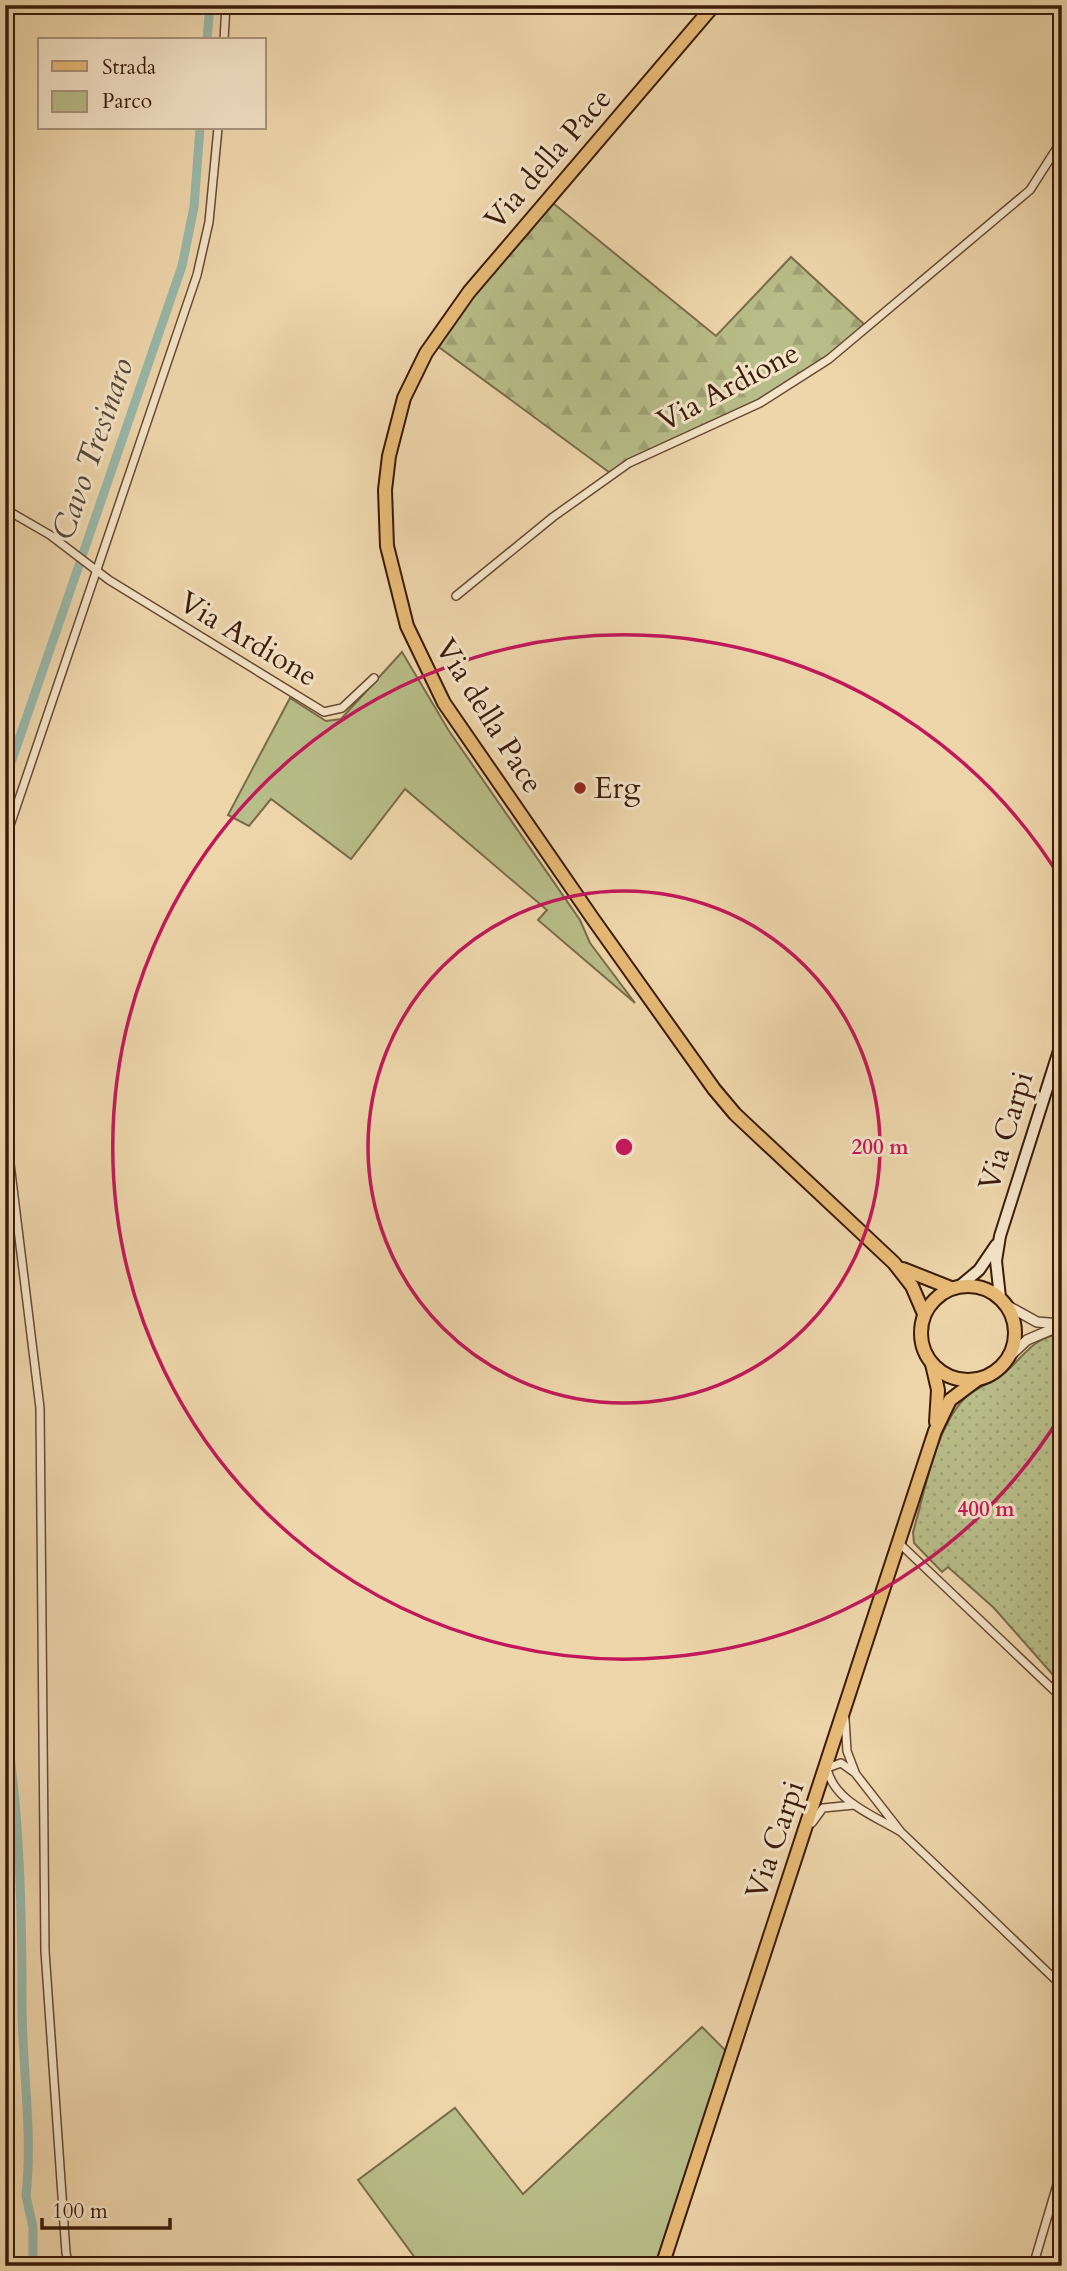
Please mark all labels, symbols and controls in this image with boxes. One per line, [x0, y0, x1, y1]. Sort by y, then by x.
legend [38, 38, 266, 130]
text: Strada [102, 53, 156, 82]
street label: Via della Pace [475, 79, 621, 239]
text: Parco [102, 87, 152, 116]
street label: Via Ardione [650, 332, 806, 442]
water label: Cavo Tresinaro [41, 352, 145, 546]
street label: Via Ardione [171, 581, 325, 697]
street label: Via della Pace [425, 631, 553, 801]
place label: Erg [594, 768, 640, 809]
marker: Erg [572, 780, 588, 796]
street label: Via Carpi [968, 1066, 1044, 1196]
text: 200 m [851, 1133, 909, 1162]
centre of rings [612, 1135, 636, 1159]
text: 400 m [957, 1495, 1015, 1524]
street label: Via Carpi [736, 1775, 814, 1905]
scale bar [42, 2187, 170, 2231]
text: 100 m [52, 2197, 108, 2226]

